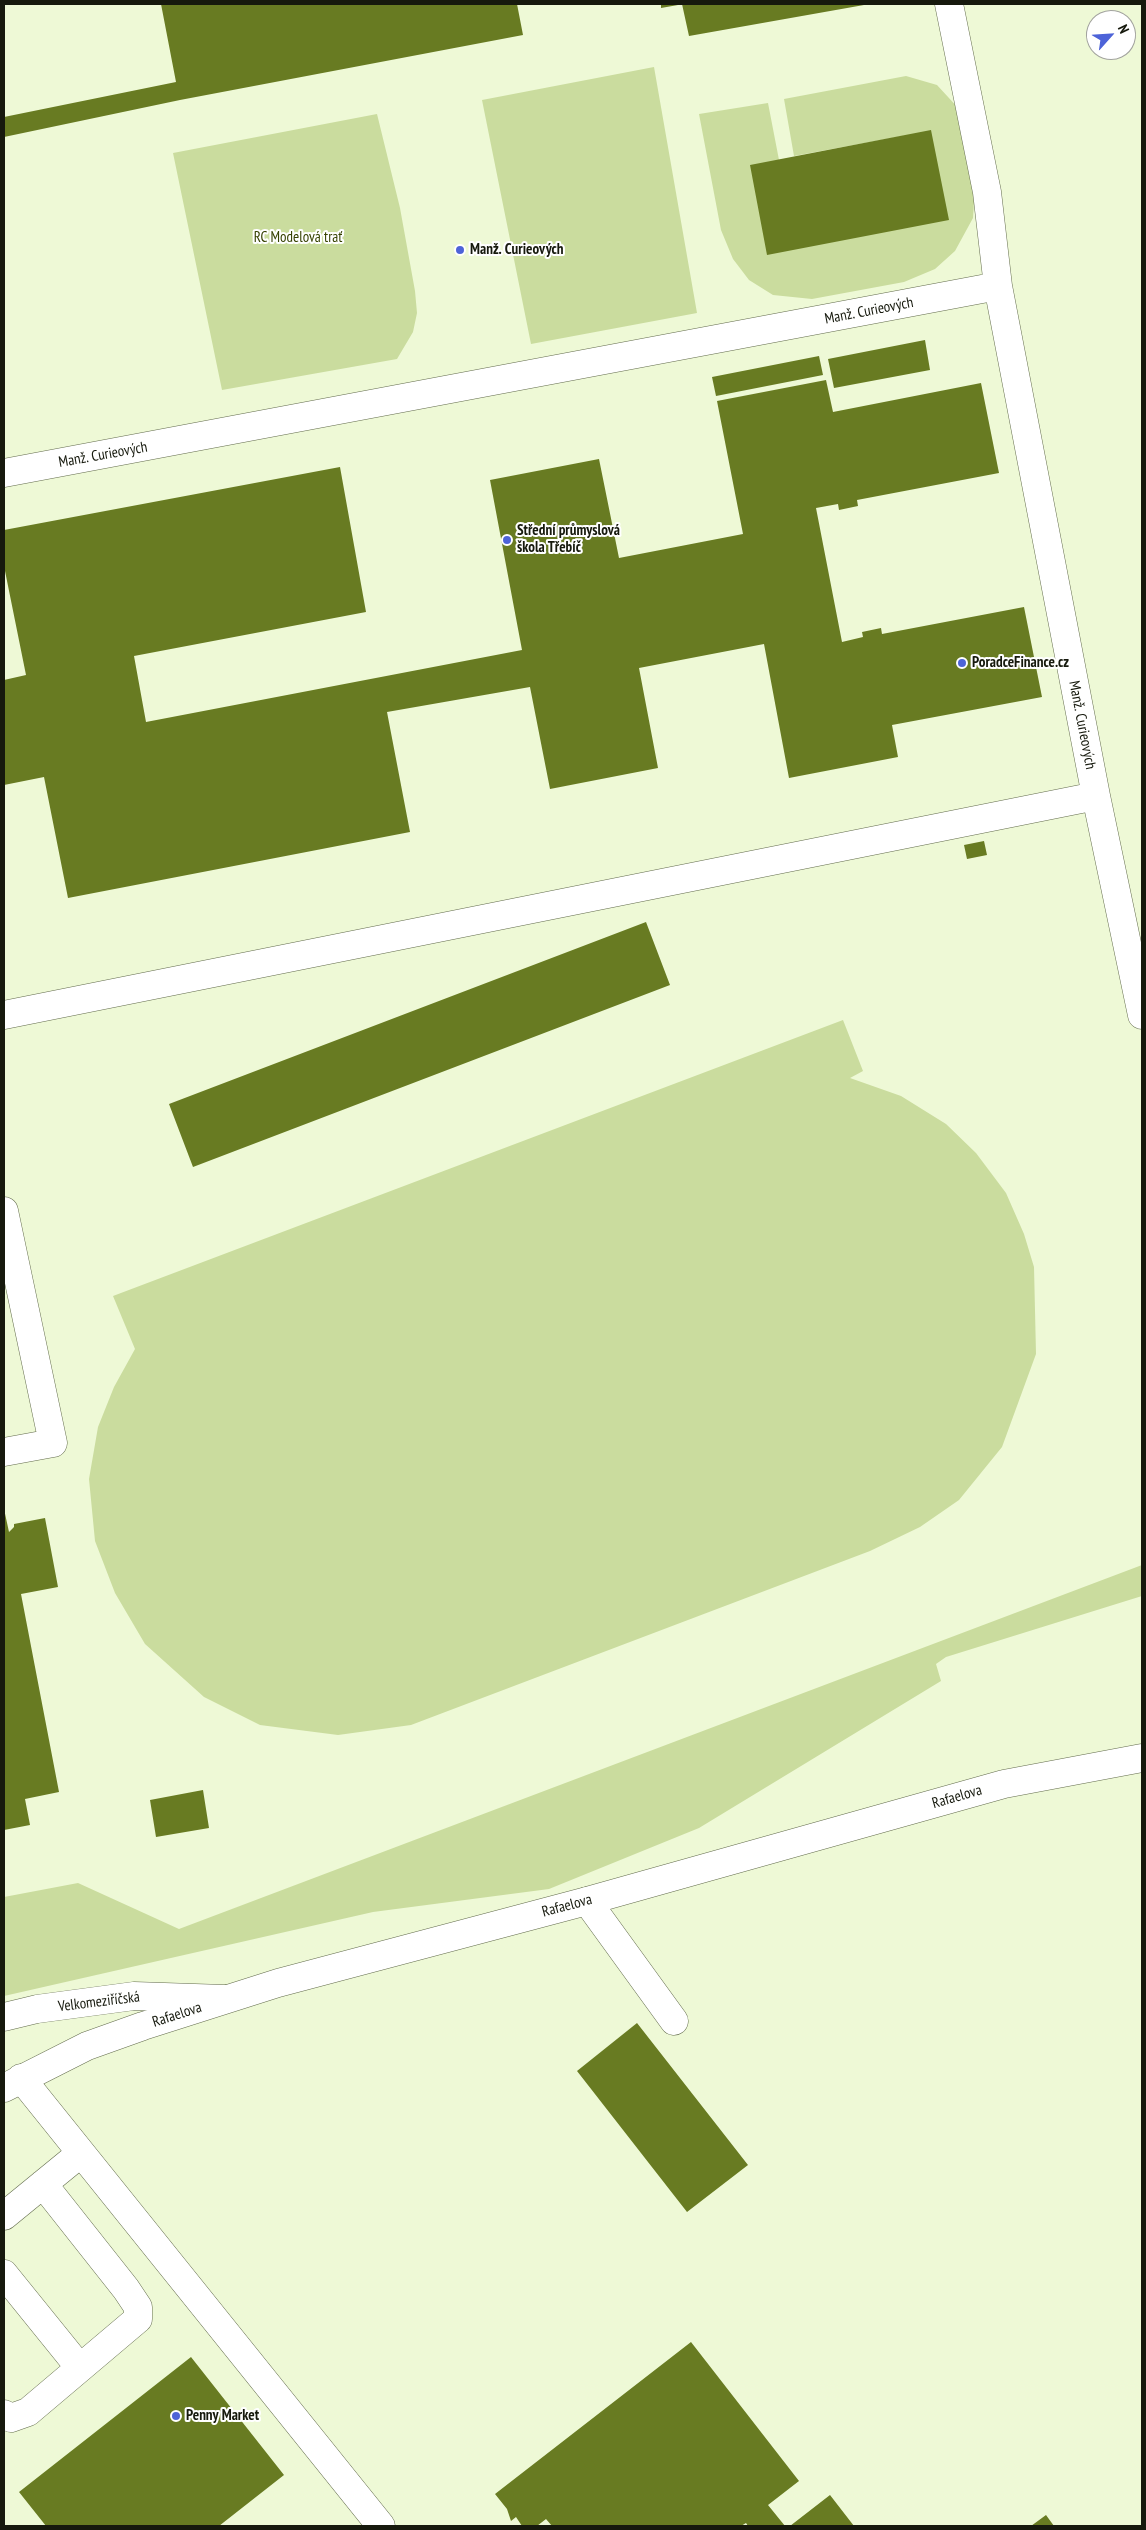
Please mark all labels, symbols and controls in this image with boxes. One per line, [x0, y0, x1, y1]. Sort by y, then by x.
north arrow [1086, 10, 1136, 60]
text: N [1114, 22, 1133, 36]
park label: RC Modelová trať [254, 229, 342, 247]
place label: Manž. Curieových [470, 241, 564, 259]
marker: Manž. Curieových [454, 244, 466, 256]
street label: Manž. Curieových [823, 294, 915, 328]
street label: Manž. Curieových [57, 438, 149, 472]
place label: Střední průmyslová škola Třebíč [517, 522, 620, 557]
marker: Střední průmyslová škola Třebíč [501, 534, 513, 546]
place label: PoradceFinance.cz [972, 654, 1069, 672]
marker: PoradceFinance.cz [956, 657, 968, 669]
street label: Manž. Curieových [1065, 679, 1099, 771]
street label: Rafaelova [930, 1781, 984, 1813]
street label: Rafaelova [540, 1891, 594, 1921]
street label: Velkomeziříčská [57, 1988, 141, 2016]
street label: Rafaelova [150, 1999, 204, 2031]
place label: Penny Market [186, 2407, 259, 2425]
marker: Penny Market [170, 2410, 182, 2422]

